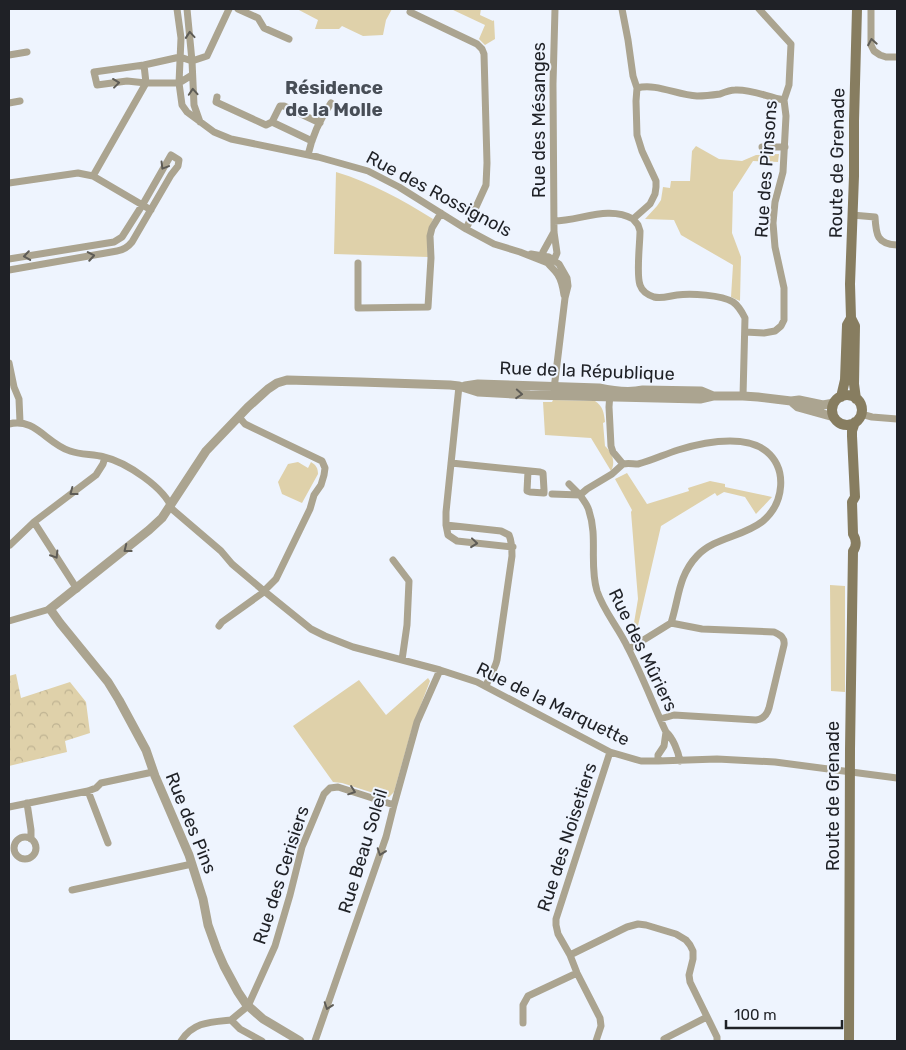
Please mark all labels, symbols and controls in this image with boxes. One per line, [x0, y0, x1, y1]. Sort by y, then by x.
one-way arrow [185, 30, 196, 38]
one-way arrow [868, 38, 878, 47]
street label: Rue des Mésanges [528, 42, 550, 198]
district label: Résidence de la Molle [285, 76, 383, 121]
one-way arrow [112, 78, 120, 89]
one-way arrow [188, 88, 199, 96]
street label: Route de Grenade [825, 88, 849, 238]
street label: Rue des Pinsons [750, 99, 782, 239]
street label: Rue des Rossignols [362, 146, 516, 242]
one-way arrow [161, 161, 171, 170]
one-way arrow [23, 250, 31, 261]
one-way arrow [87, 251, 96, 261]
street label: Rue de la République [499, 357, 675, 385]
one-way arrow [515, 389, 523, 400]
one-way arrow [69, 486, 79, 495]
one-way arrow [470, 537, 478, 548]
one-way arrow [123, 543, 132, 552]
one-way arrow [49, 550, 59, 559]
street label: Rue des Mûriers [604, 585, 682, 715]
street label: Rue de la Marquette [473, 657, 633, 751]
street label: Route de Grenade [822, 721, 844, 871]
street label: Rue des Noisetiers [533, 760, 601, 914]
street label: Rue des Pins [161, 769, 221, 877]
street label: Rue Beau Soleil [334, 786, 392, 916]
one-way arrow [348, 786, 356, 796]
street label: Rue des Cerisiers [248, 803, 314, 947]
one-way arrow [377, 847, 387, 856]
scale bar [726, 998, 842, 1030]
one-way arrow [324, 1001, 334, 1009]
text: 100 m [734, 1006, 776, 1024]

